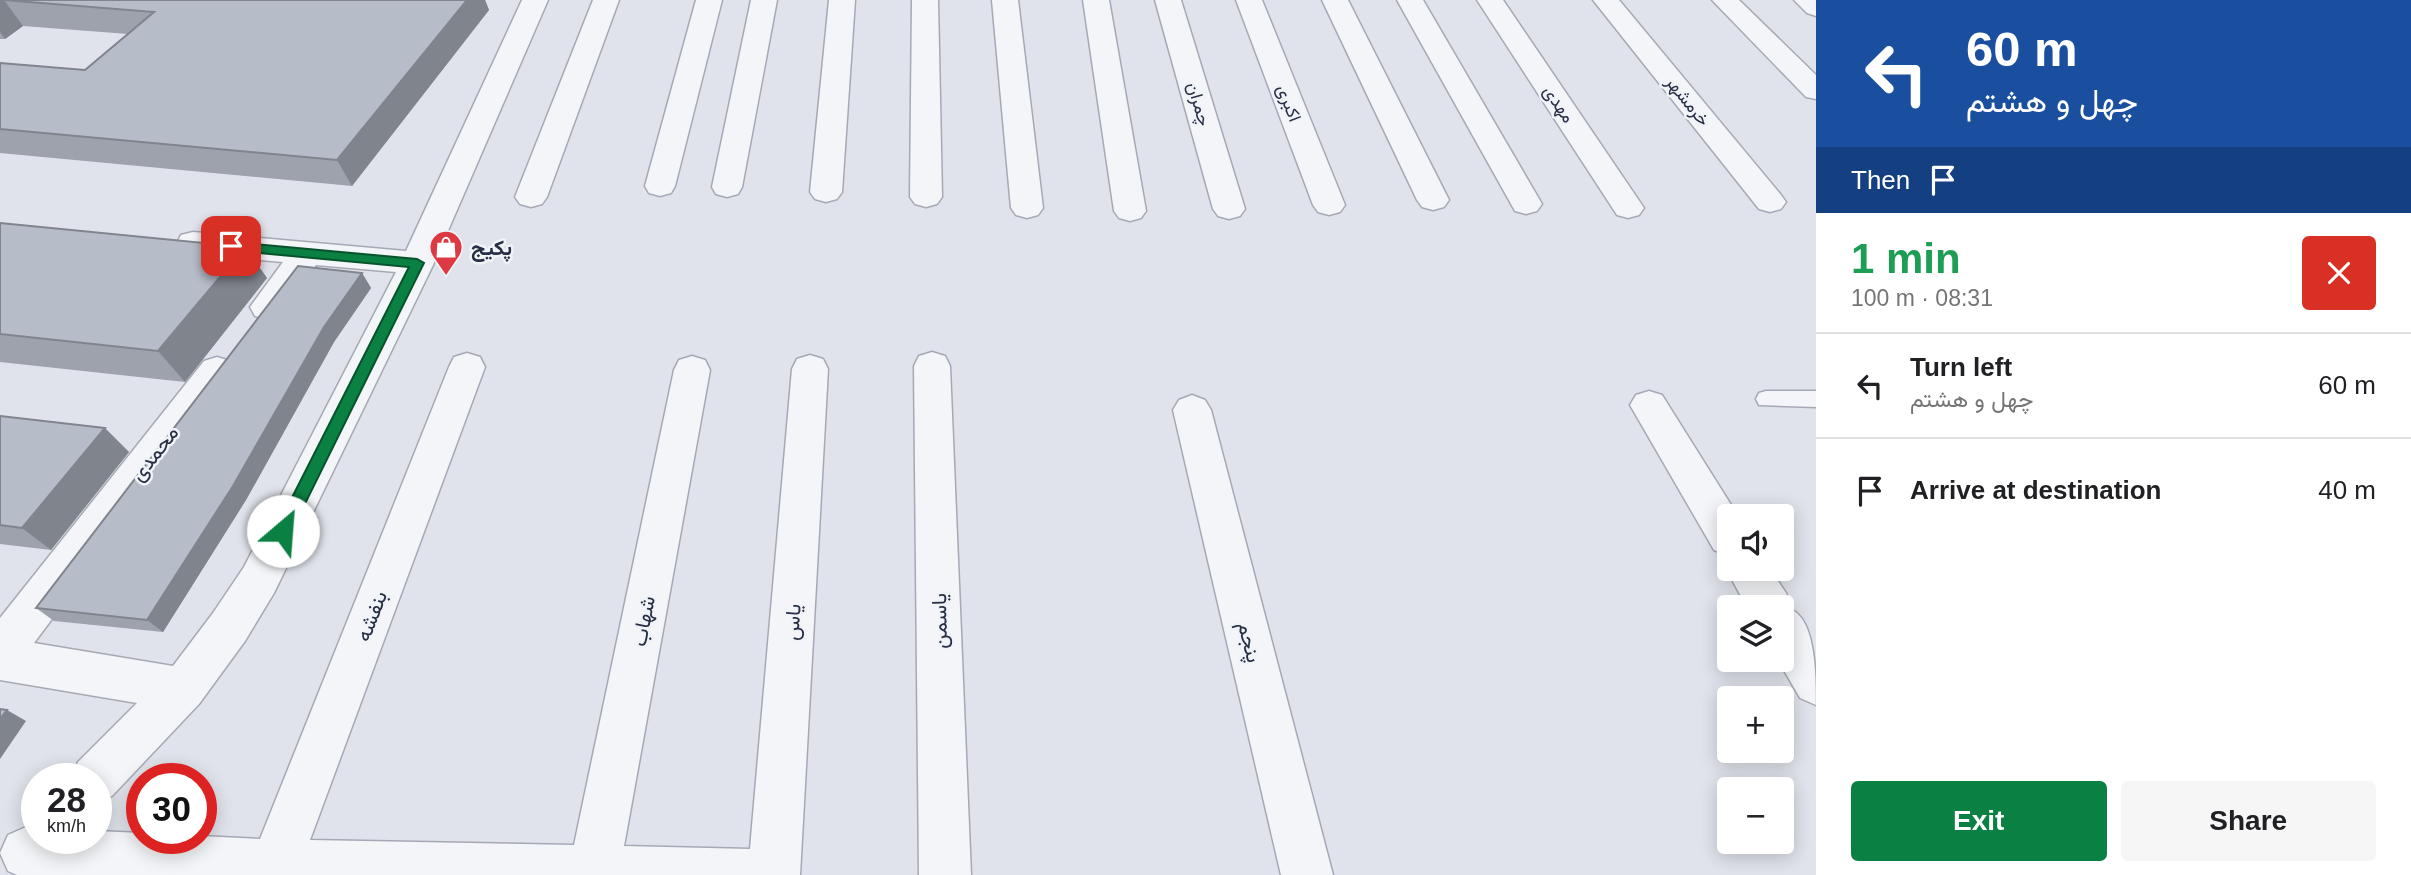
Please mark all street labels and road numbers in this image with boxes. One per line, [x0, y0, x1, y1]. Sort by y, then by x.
street label: خرمشهر [1660, 71, 1714, 131]
street label: چمران [1181, 80, 1215, 129]
street label: مهدی [1538, 81, 1579, 127]
street label: اکبری [1272, 82, 1305, 125]
street label: محمدی [125, 421, 183, 486]
street label: بنفشه [351, 587, 392, 645]
street label: یاسمن [927, 593, 952, 649]
street label: شهاب [627, 594, 661, 649]
street label: یاس [779, 603, 806, 641]
street label: پنجم [1231, 619, 1266, 666]

